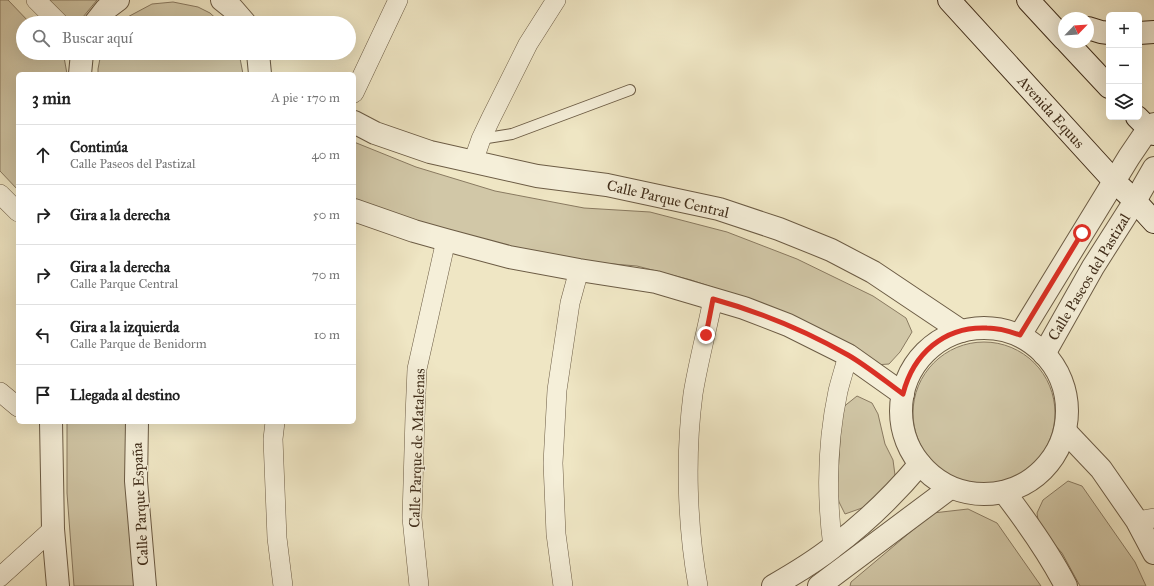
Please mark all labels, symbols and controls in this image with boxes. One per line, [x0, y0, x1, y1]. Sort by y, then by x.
north arrow [1058, 12, 1094, 48]
map controls [1106, 12, 1142, 120]
button: + [1106, 12, 1142, 48]
search box [16, 16, 356, 60]
icon: search [30, 27, 52, 49]
text: Buscar aquí [62, 29, 133, 47]
button: − [1106, 48, 1142, 84]
street label: Avenida Equus [1012, 71, 1088, 153]
button: layers [1106, 84, 1142, 120]
text: 3 min [32, 88, 71, 109]
text: A pie · 170 m [271, 90, 340, 106]
text: Continúa [70, 138, 128, 156]
icon: ahead [32, 144, 54, 166]
text: 40 m [311, 147, 340, 163]
text: Calle Paseos del Pastizal [70, 156, 196, 172]
street label: Calle Parque Central [605, 176, 732, 223]
icon: right [32, 204, 54, 226]
text: Gira a la derecha [70, 206, 170, 224]
text: 50 m [313, 207, 340, 223]
street label: Calle Paseos del Pastizal [1044, 210, 1134, 344]
route start [1073, 224, 1091, 242]
text: Gira a la derecha [70, 258, 170, 276]
icon: right [32, 264, 54, 286]
text: 70 m [312, 267, 340, 283]
text: Calle Parque Central [70, 276, 178, 292]
text: Gira a la izquierda [70, 318, 179, 336]
icon: left [32, 324, 54, 346]
route end [697, 326, 715, 344]
text: 10 m [314, 327, 340, 343]
text: Calle Parque de Benidorm [70, 336, 207, 352]
street label: Calle Parque de Matalenas [405, 368, 430, 528]
icon: arrive [32, 384, 54, 406]
text: Llegada al destino [70, 386, 180, 404]
street label: Calle Parque España [128, 441, 153, 566]

